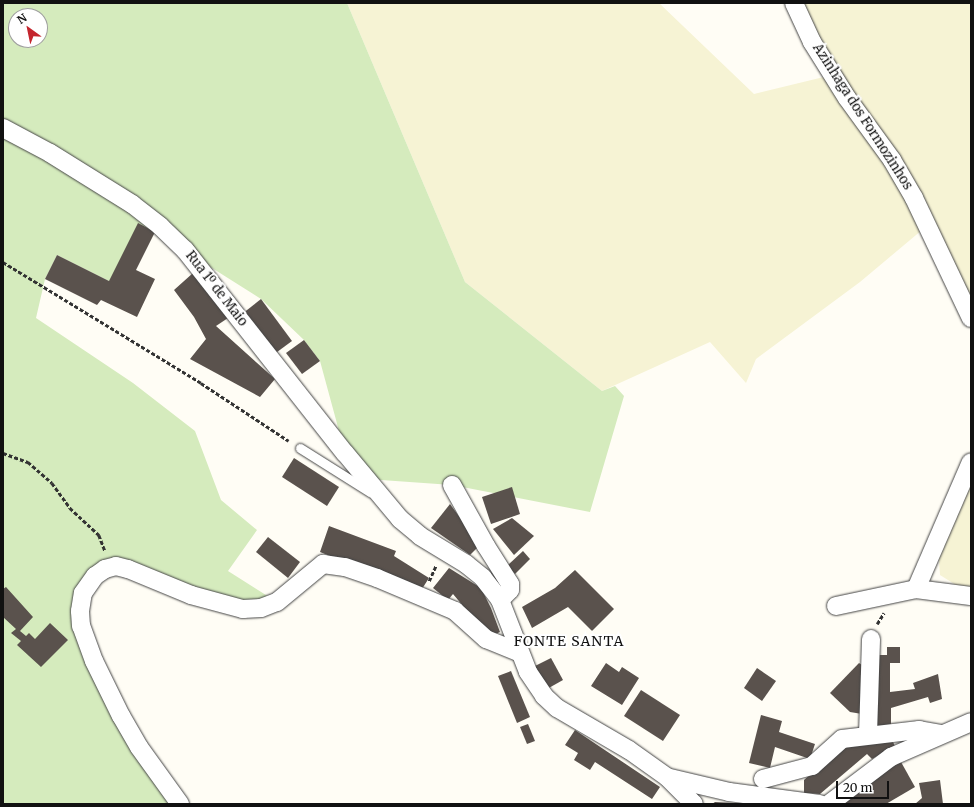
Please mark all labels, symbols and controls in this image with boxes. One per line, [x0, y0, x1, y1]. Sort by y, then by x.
north arrow [8, 8, 48, 48]
text: N [15, 11, 29, 27]
street label: Azinhaga dos Formozinhos [809, 41, 915, 193]
street label: Rua 1º de Maio [182, 248, 250, 330]
district label: FONTE SANTA [514, 633, 624, 649]
scale bar [838, 773, 891, 799]
text: 20 m [843, 780, 872, 795]

